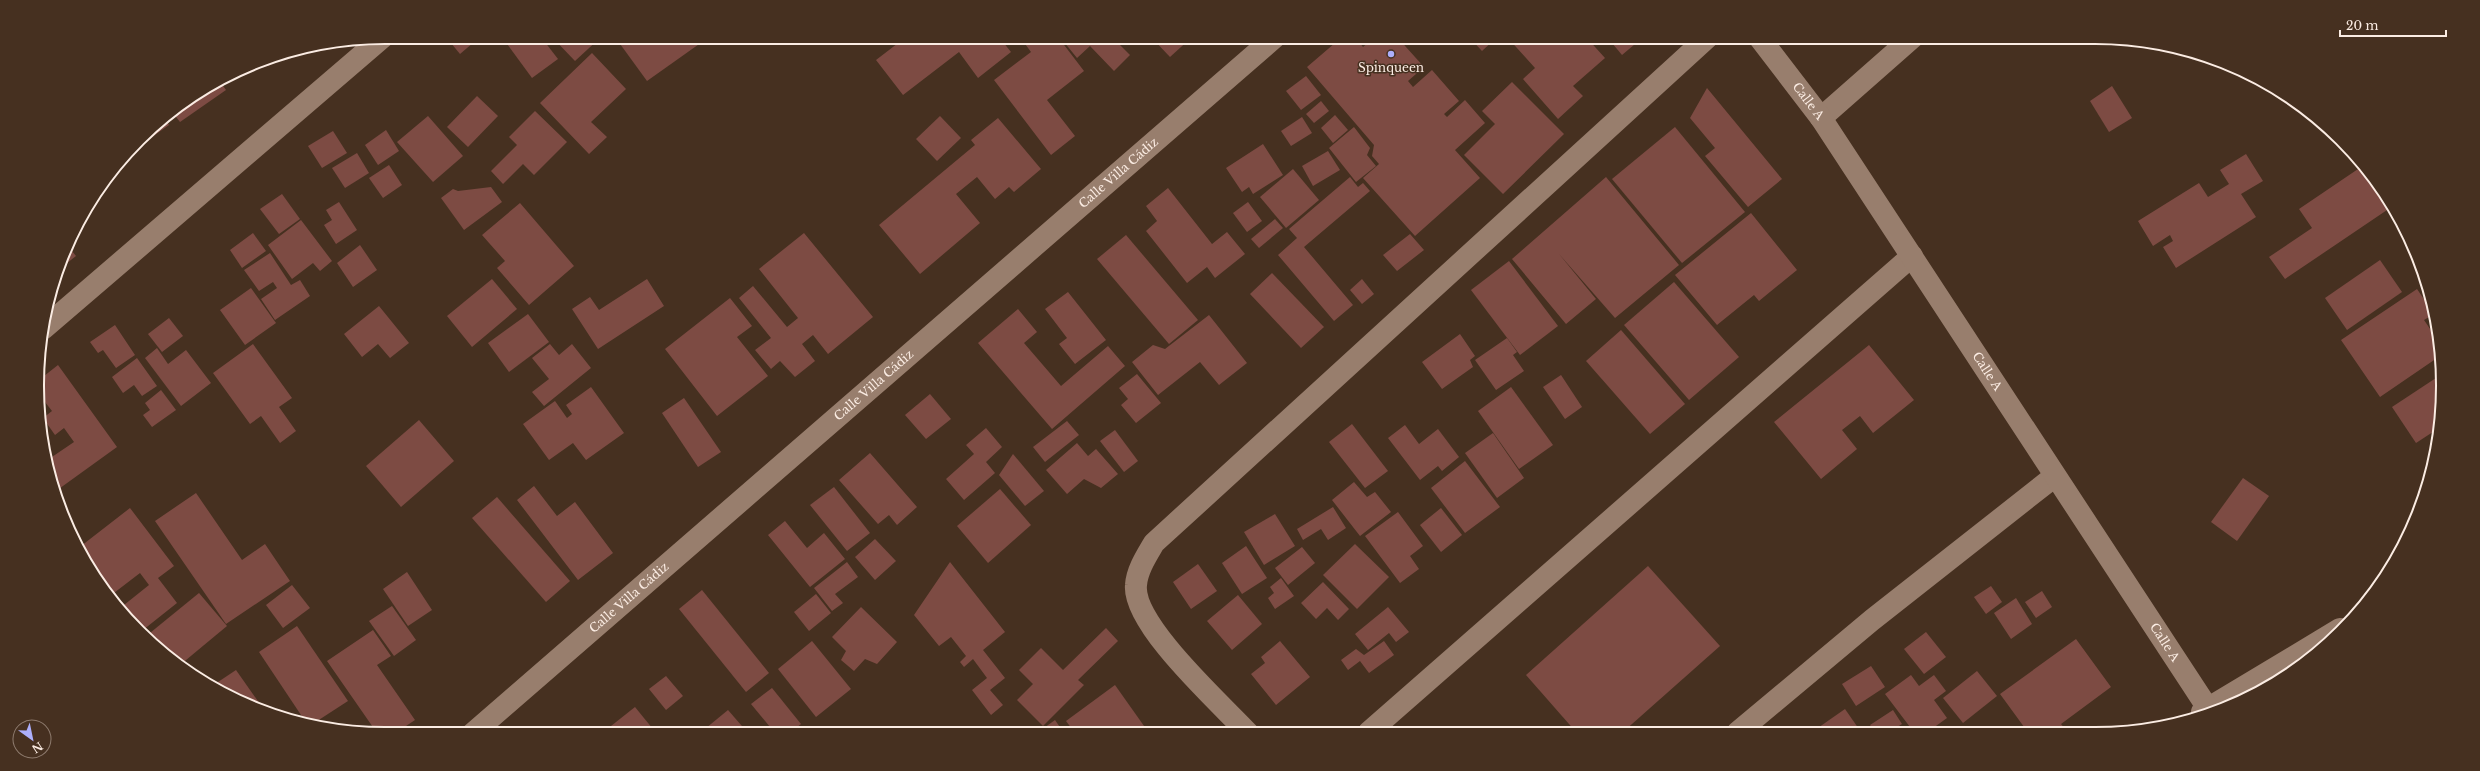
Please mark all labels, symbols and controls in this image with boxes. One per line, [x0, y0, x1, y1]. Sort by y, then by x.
scale bar [2340, 12, 2446, 38]
text: 20 m [2346, 18, 2378, 33]
marker: Spinqueen [1386, 49, 1396, 59]
place label: Spinqueen [1358, 60, 1424, 75]
street label: Calle A [1790, 79, 1828, 123]
street label: Calle Villa Cádiz [1075, 134, 1161, 211]
street label: Calle Villa Cádiz [831, 346, 916, 423]
street label: Calle A [1969, 349, 2006, 394]
street label: Calle Villa Cádiz [586, 559, 672, 636]
street label: Calle A [2147, 620, 2184, 665]
north arrow [12, 719, 52, 759]
text: N [29, 739, 46, 756]

